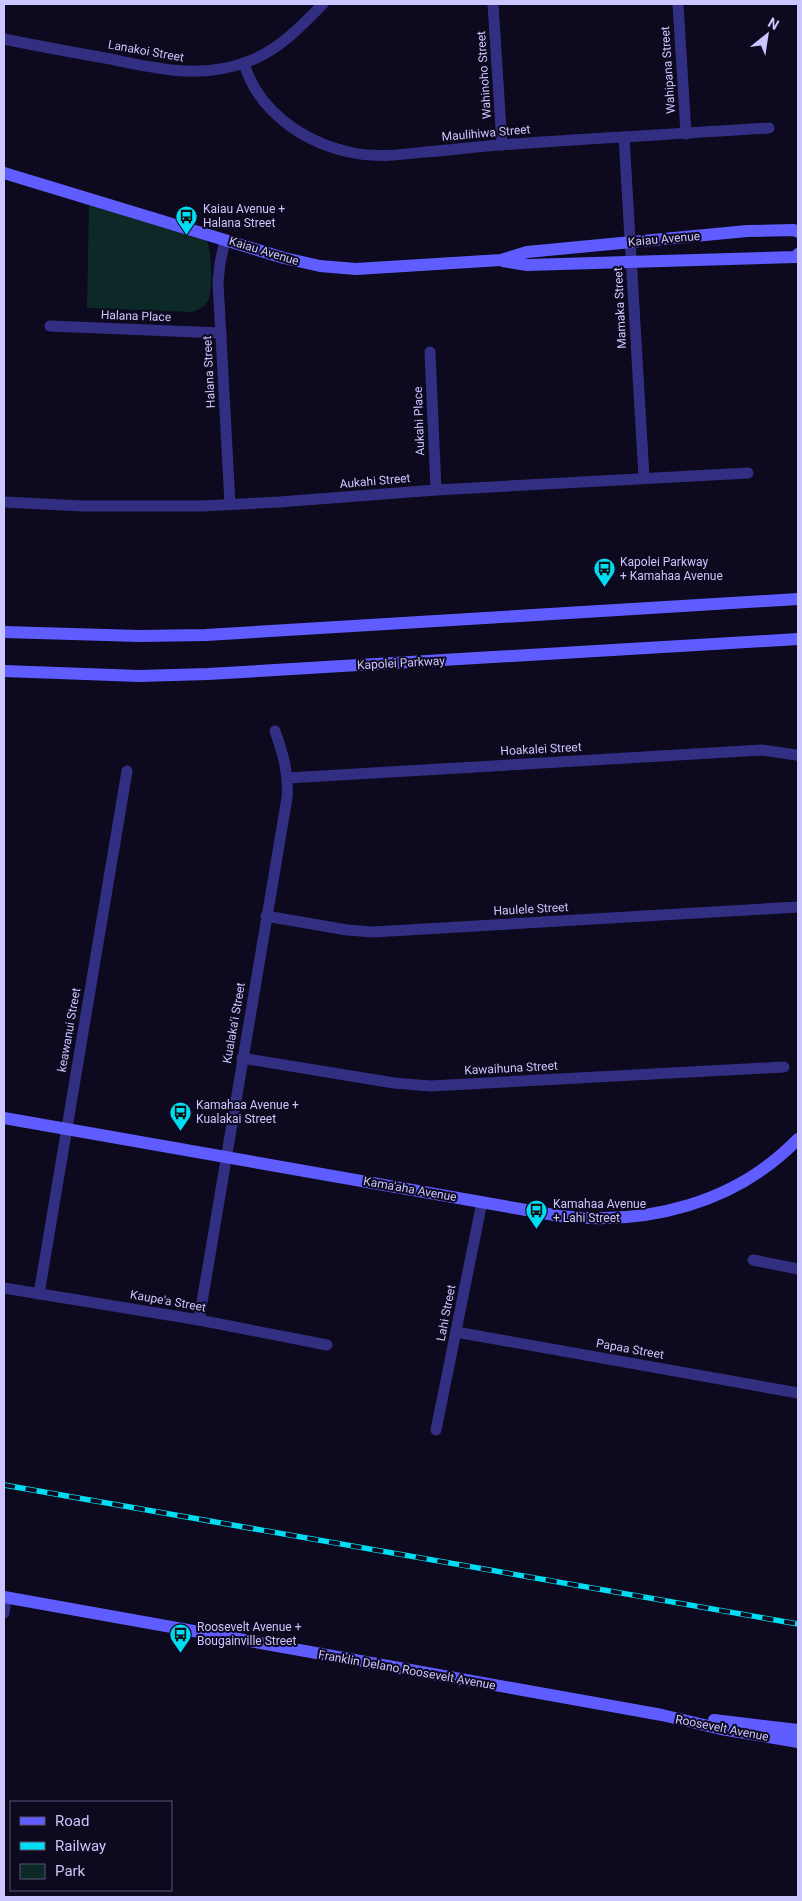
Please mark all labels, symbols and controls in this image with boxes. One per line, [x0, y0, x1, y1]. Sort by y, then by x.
north arrow [742, 10, 792, 60]
text: N [765, 14, 782, 33]
street label: Wahipana Street [658, 26, 678, 114]
street label: Wahinoho Street [474, 31, 494, 119]
street label: Lanakoi Street [107, 37, 185, 65]
street label: Maulihiwa Street [441, 122, 531, 144]
place label: Kaiau Avenue + Halana Street [203, 202, 285, 230]
bus stop icon: Kaiau Avenue + Halana Street [175, 204, 199, 235]
street label: Kaiau Avenue [627, 229, 701, 249]
street label: Kaiau Avenue [227, 234, 301, 268]
street label: Mamaka Street [611, 267, 629, 349]
street label: Halana Place [101, 308, 171, 324]
street label: Halana Street [200, 335, 218, 408]
street label: Aukahi Place [411, 386, 427, 456]
street label: Aukahi Street [339, 471, 411, 491]
place label: Kapolei Parkway + Kamahaa Avenue [620, 555, 723, 583]
bus stop icon: Kapolei Parkway + Kamahaa Avenue [592, 557, 616, 588]
street label: Kapolei Parkway [357, 654, 446, 672]
street label: Hoakalei Street [500, 740, 582, 758]
street label: Haulele Street [493, 900, 569, 918]
street label: Kualaka'i Street [220, 981, 248, 1065]
street label: keawanui Street [55, 987, 83, 1073]
street label: Kawaihuna Street [464, 1059, 558, 1077]
place label: Kamahaa Avenue + Kualakai Street [196, 1098, 299, 1126]
bus stop icon: Kamahaa Avenue + Kualakai Street [168, 1100, 192, 1131]
street label: Kama'aha Avenue [362, 1174, 458, 1204]
place label: Kamahaa Avenue + Lahi Street [553, 1197, 646, 1225]
bus stop icon: Kamahaa Avenue + Lahi Street [525, 1199, 549, 1230]
street label: Lahi Street [434, 1284, 458, 1342]
street label: Kaupe'a Street [129, 1287, 207, 1315]
street label: Papaa Street [595, 1336, 665, 1362]
place label: Roosevelt Avenue + Bougainville Street [197, 1620, 302, 1648]
bus stop icon: Roosevelt Avenue + Bougainville Street [169, 1622, 193, 1653]
street label: Franklin Delano Roosevelt Avenue [317, 1647, 497, 1693]
street label: Roosevelt Avenue [674, 1712, 770, 1744]
legend [10, 1801, 172, 1891]
text: Road [55, 1812, 89, 1830]
text: Railway [55, 1837, 106, 1855]
text: Park [55, 1862, 86, 1880]

